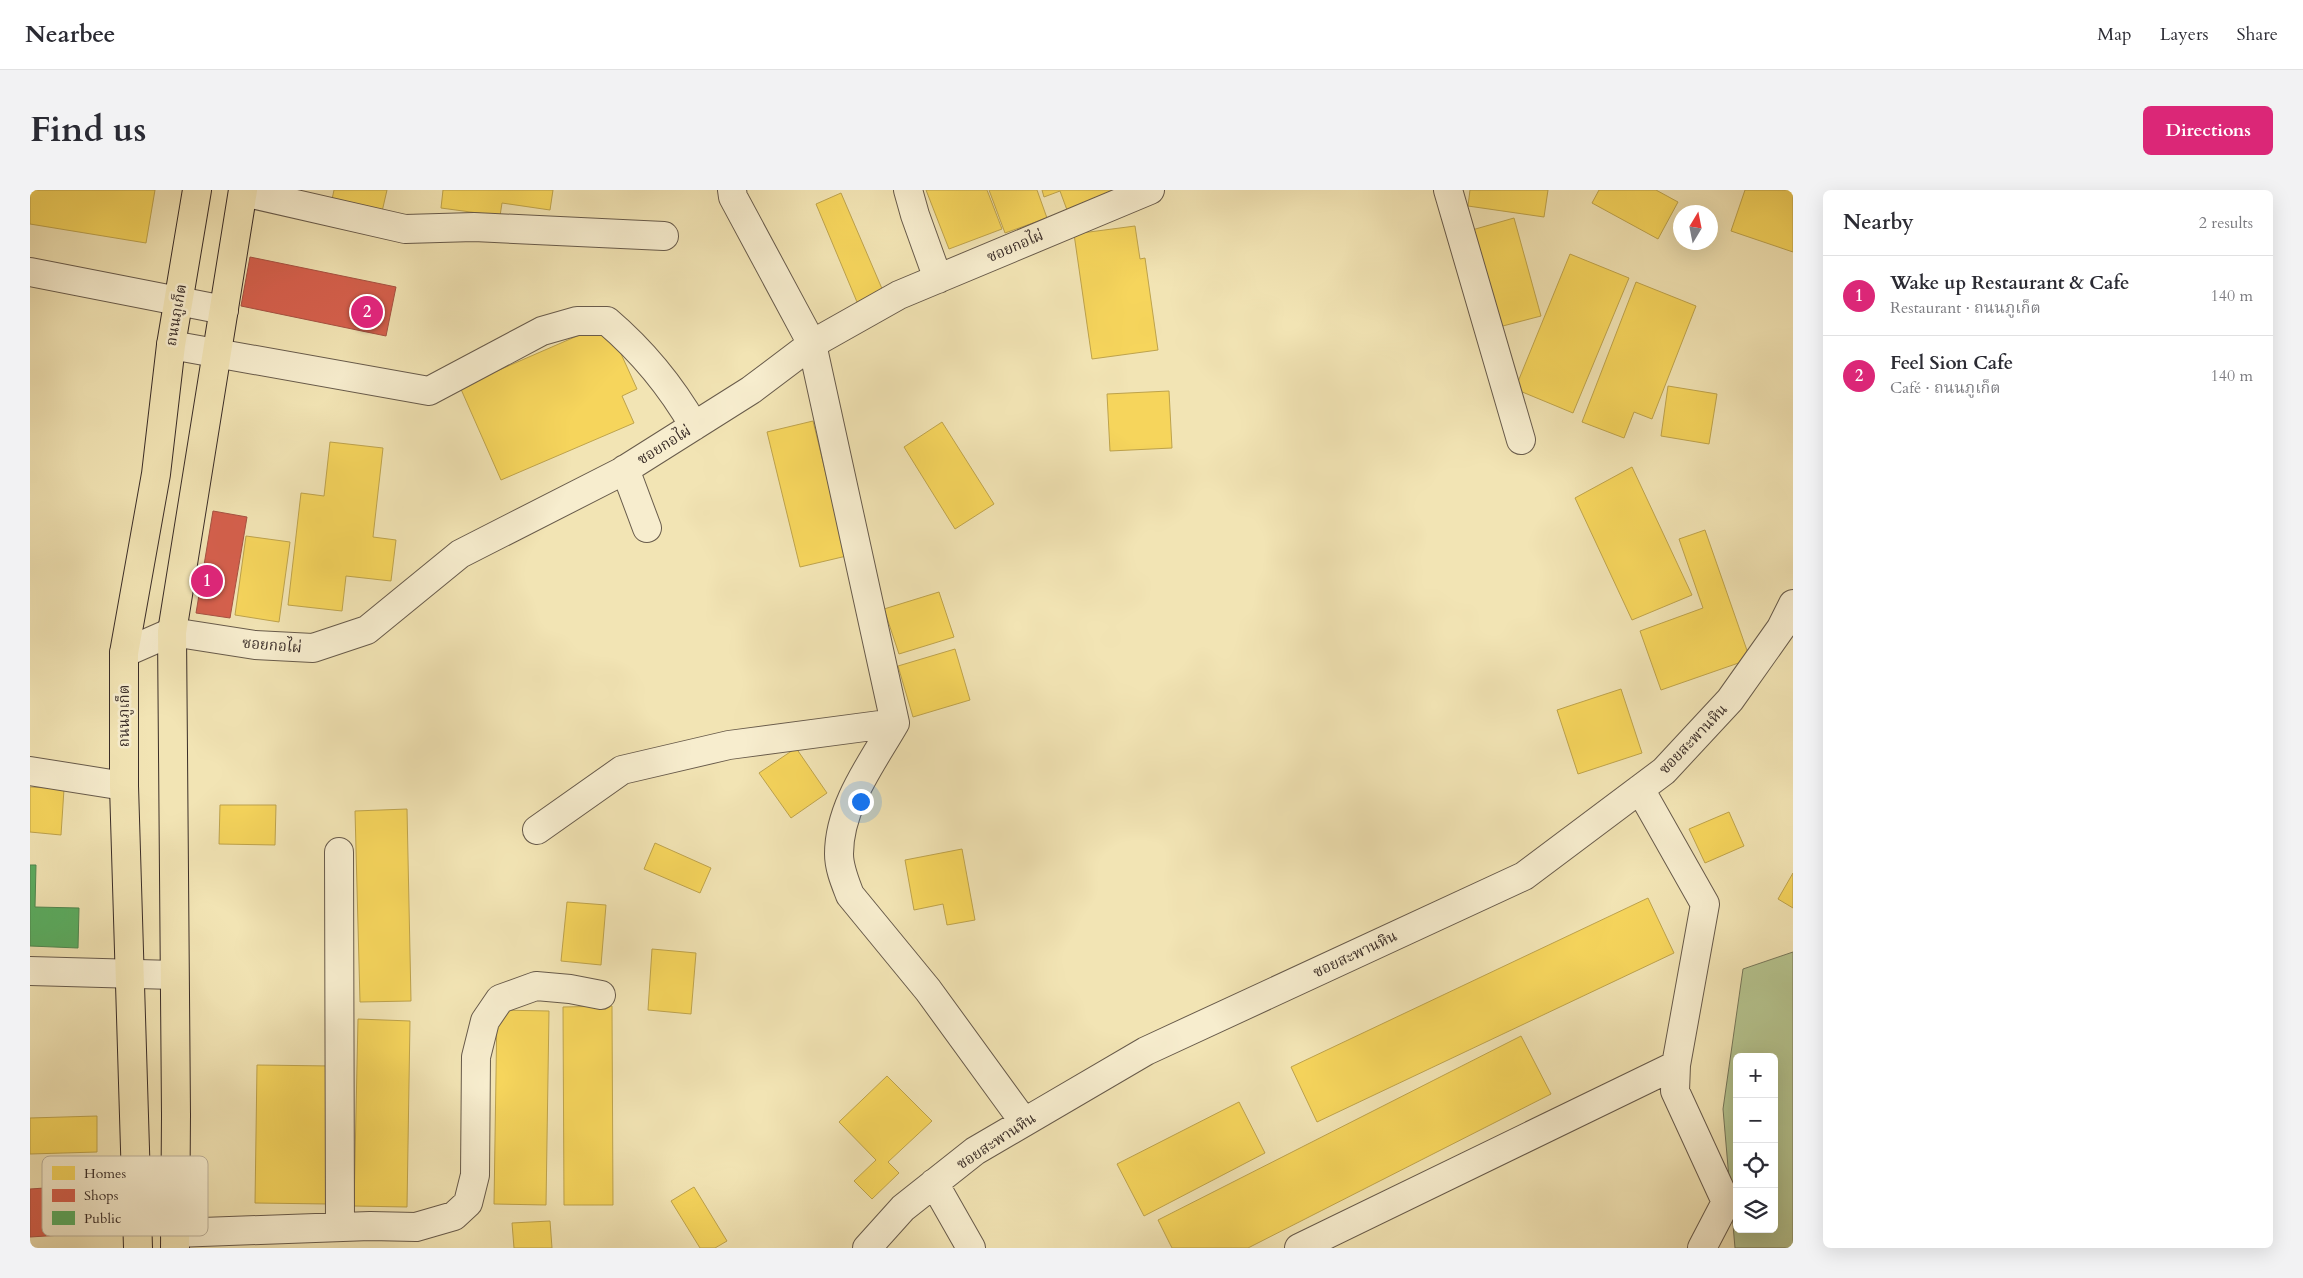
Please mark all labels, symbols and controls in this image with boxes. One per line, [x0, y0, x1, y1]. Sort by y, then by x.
text: Nearbee [25, 18, 115, 51]
text: Map [2097, 22, 2132, 47]
text: Layers [2160, 22, 2209, 47]
text: Share [2237, 22, 2278, 47]
text: Find us [30, 106, 146, 154]
button: Directions [2143, 106, 2273, 155]
north arrow [1673, 205, 1718, 250]
text: Nearby [1843, 208, 1914, 237]
text: 2 results [2199, 212, 2253, 234]
street label: ซอยกอไผ่ [983, 224, 1046, 267]
text: Wake up Restaurant & Cafe [1890, 270, 2129, 296]
street label: ถนนภูเก็ต [161, 282, 191, 348]
text: 1 [1855, 285, 1863, 307]
text: 140 m [2211, 285, 2253, 307]
pin: 2 [351, 293, 383, 331]
text: Restaurant · ถนนภูเก็ต [1890, 297, 2041, 319]
text: Feel Sion Cafe [1890, 350, 2013, 376]
text: 2 [1855, 365, 1863, 387]
text: 140 m [2211, 365, 2253, 387]
text: Café · ถนนภูเก็ต [1890, 377, 2001, 399]
street label: ซอยกอไผ่ [633, 420, 695, 469]
pin: 1 [191, 562, 223, 600]
street label: ซอยกอไผ่ [241, 631, 303, 658]
street label: ถนนภูเก็ต [114, 685, 134, 747]
street label: ซอยสะพานหิน [1654, 699, 1732, 779]
your location [848, 789, 874, 815]
street label: ซอยสะพานหิน [1310, 926, 1400, 982]
map controls [1733, 1053, 1778, 1233]
button: + [1733, 1053, 1778, 1098]
button: − [1733, 1098, 1778, 1143]
street label: ซอยสะพานหิน [953, 1108, 1040, 1174]
button: locate [1733, 1143, 1778, 1188]
legend [42, 1156, 208, 1236]
text: Homes [84, 1164, 126, 1183]
text: Shops [84, 1186, 119, 1205]
button: layers [1733, 1188, 1778, 1233]
text: Public [84, 1209, 121, 1228]

